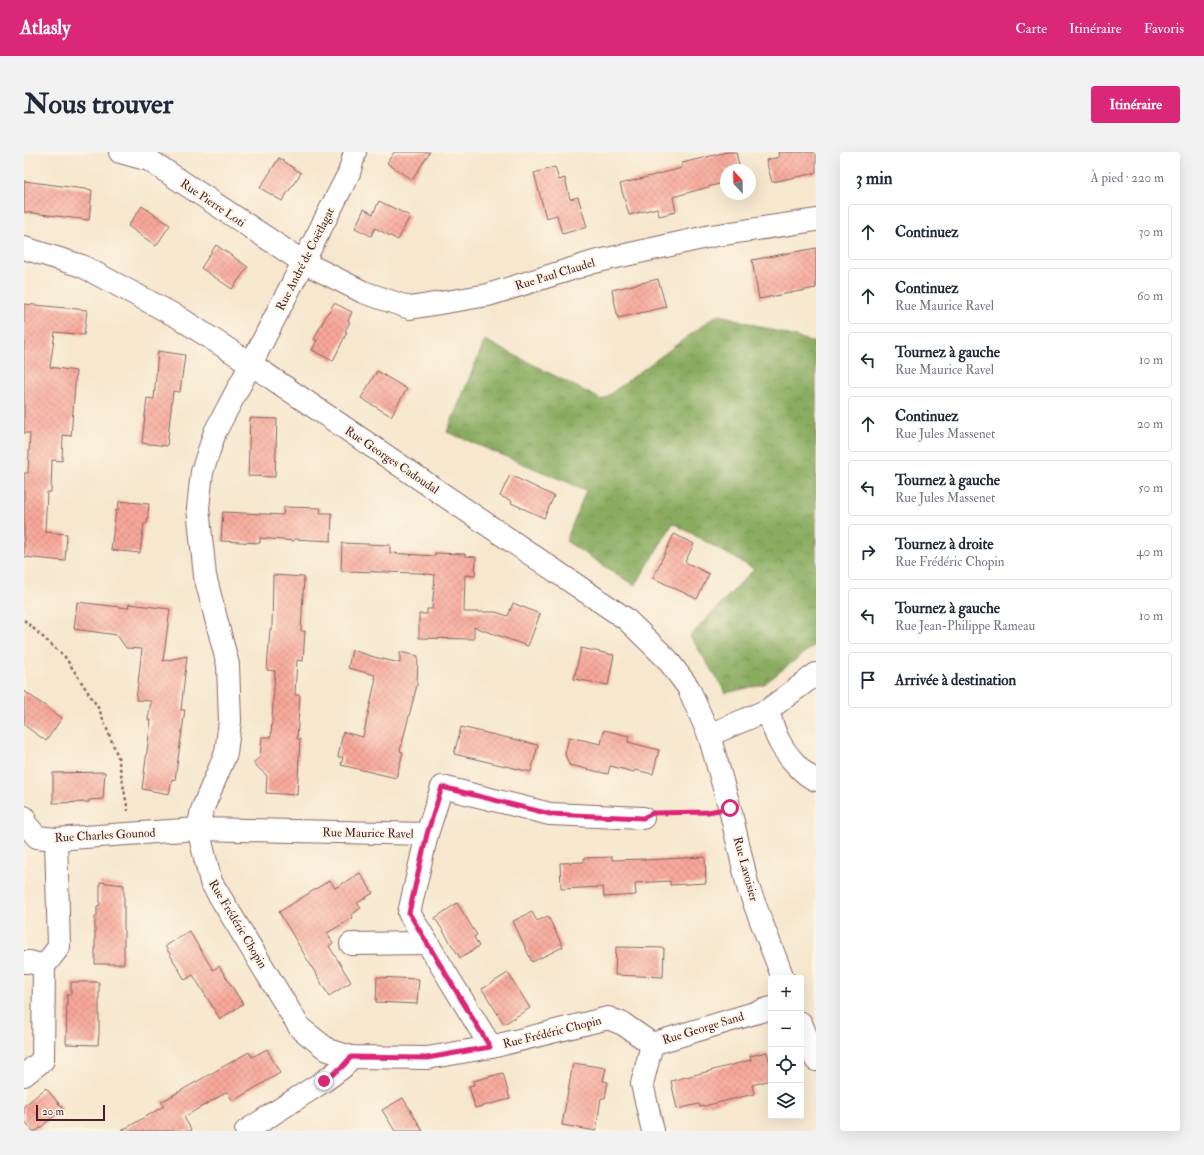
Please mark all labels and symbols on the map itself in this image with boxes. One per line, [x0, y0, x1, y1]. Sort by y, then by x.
north arrow [720, 164, 756, 200]
street label: Rue Pierre Loti [177, 176, 248, 231]
street label: Rue André de Coëtlagat [273, 205, 338, 313]
street label: Rue Paul Claudel [513, 255, 597, 294]
street label: Rue Georges Cadoudal [342, 423, 442, 498]
route start [721, 799, 739, 817]
street label: Rue Charles Gounod [54, 825, 156, 846]
street label: Rue Maurice Ravel [322, 825, 414, 842]
street label: Rue Lavoisier [730, 835, 761, 904]
street label: Rue Frédéric Chopin [205, 877, 270, 971]
street label: Rue George Sand [660, 1009, 746, 1048]
street label: Rue Frédéric Chopin [501, 1013, 603, 1052]
route end [315, 1072, 333, 1090]
scale bar [36, 1103, 105, 1122]

